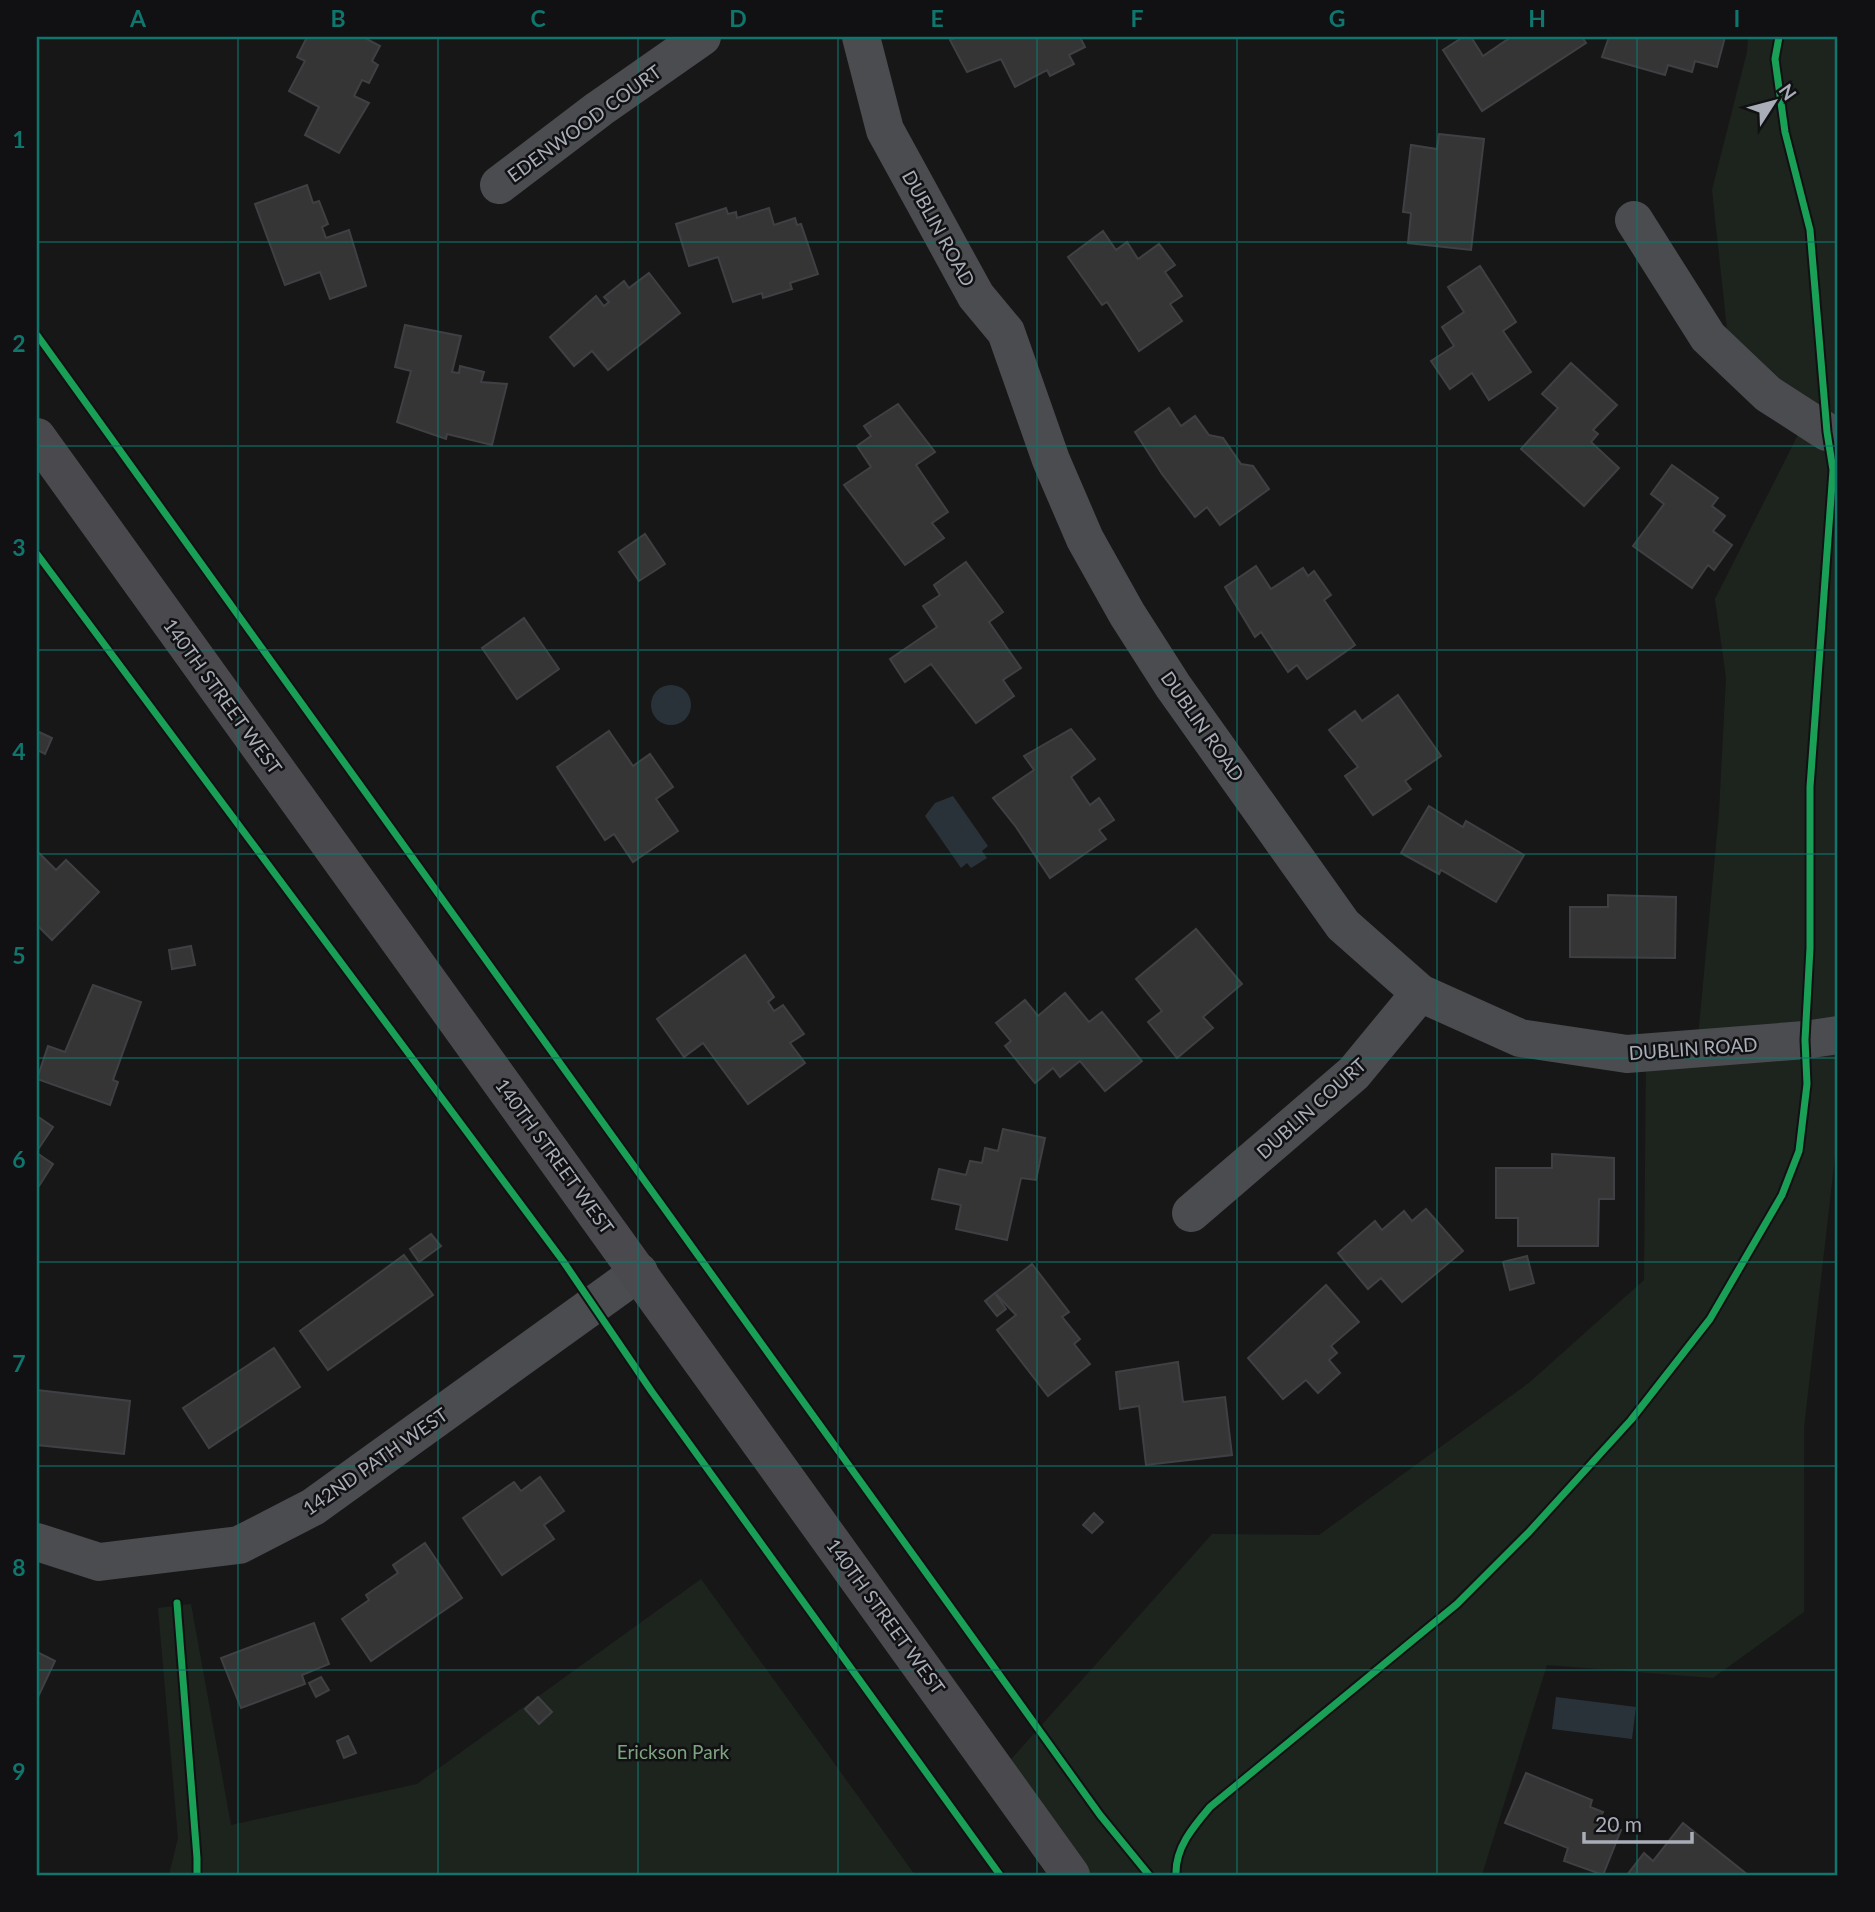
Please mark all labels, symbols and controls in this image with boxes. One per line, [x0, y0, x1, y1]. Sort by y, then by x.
text: A [129, 4, 147, 32]
text: B [330, 4, 346, 32]
text: C [530, 4, 546, 32]
text: D [729, 4, 747, 32]
text: E [930, 4, 944, 32]
text: F [1130, 4, 1144, 32]
text: G [1329, 4, 1345, 32]
text: H [1528, 4, 1546, 32]
text: I [1734, 4, 1740, 32]
street label: EDENWOOD COURT [503, 60, 665, 186]
north arrow [1738, 66, 1808, 136]
text: N [1775, 79, 1802, 104]
text: 1 [12, 125, 26, 153]
street label: DUBLIN ROAD [898, 166, 980, 290]
text: 2 [12, 329, 26, 357]
text: 3 [12, 533, 26, 561]
street label: 140TH STREET WEST [159, 614, 287, 778]
street label: DUBLIN ROAD [1157, 667, 1249, 785]
text: 4 [12, 737, 26, 765]
text: 5 [12, 941, 26, 969]
street label: DUBLIN ROAD [1628, 1032, 1758, 1064]
street label: DUBLIN COURT [1251, 1053, 1371, 1163]
street label: 140TH STREET WEST [491, 1074, 619, 1238]
text: 6 [12, 1145, 26, 1173]
text: 7 [12, 1349, 26, 1377]
street label: 142ND PATH WEST [298, 1402, 452, 1520]
street label: 140TH STREET WEST [822, 1534, 950, 1698]
text: 8 [12, 1553, 26, 1581]
park label: Erickson Park [617, 1740, 730, 1763]
text: 9 [12, 1757, 26, 1785]
scale bar [1584, 1800, 1693, 1844]
text: 20 m [1595, 1811, 1642, 1836]

